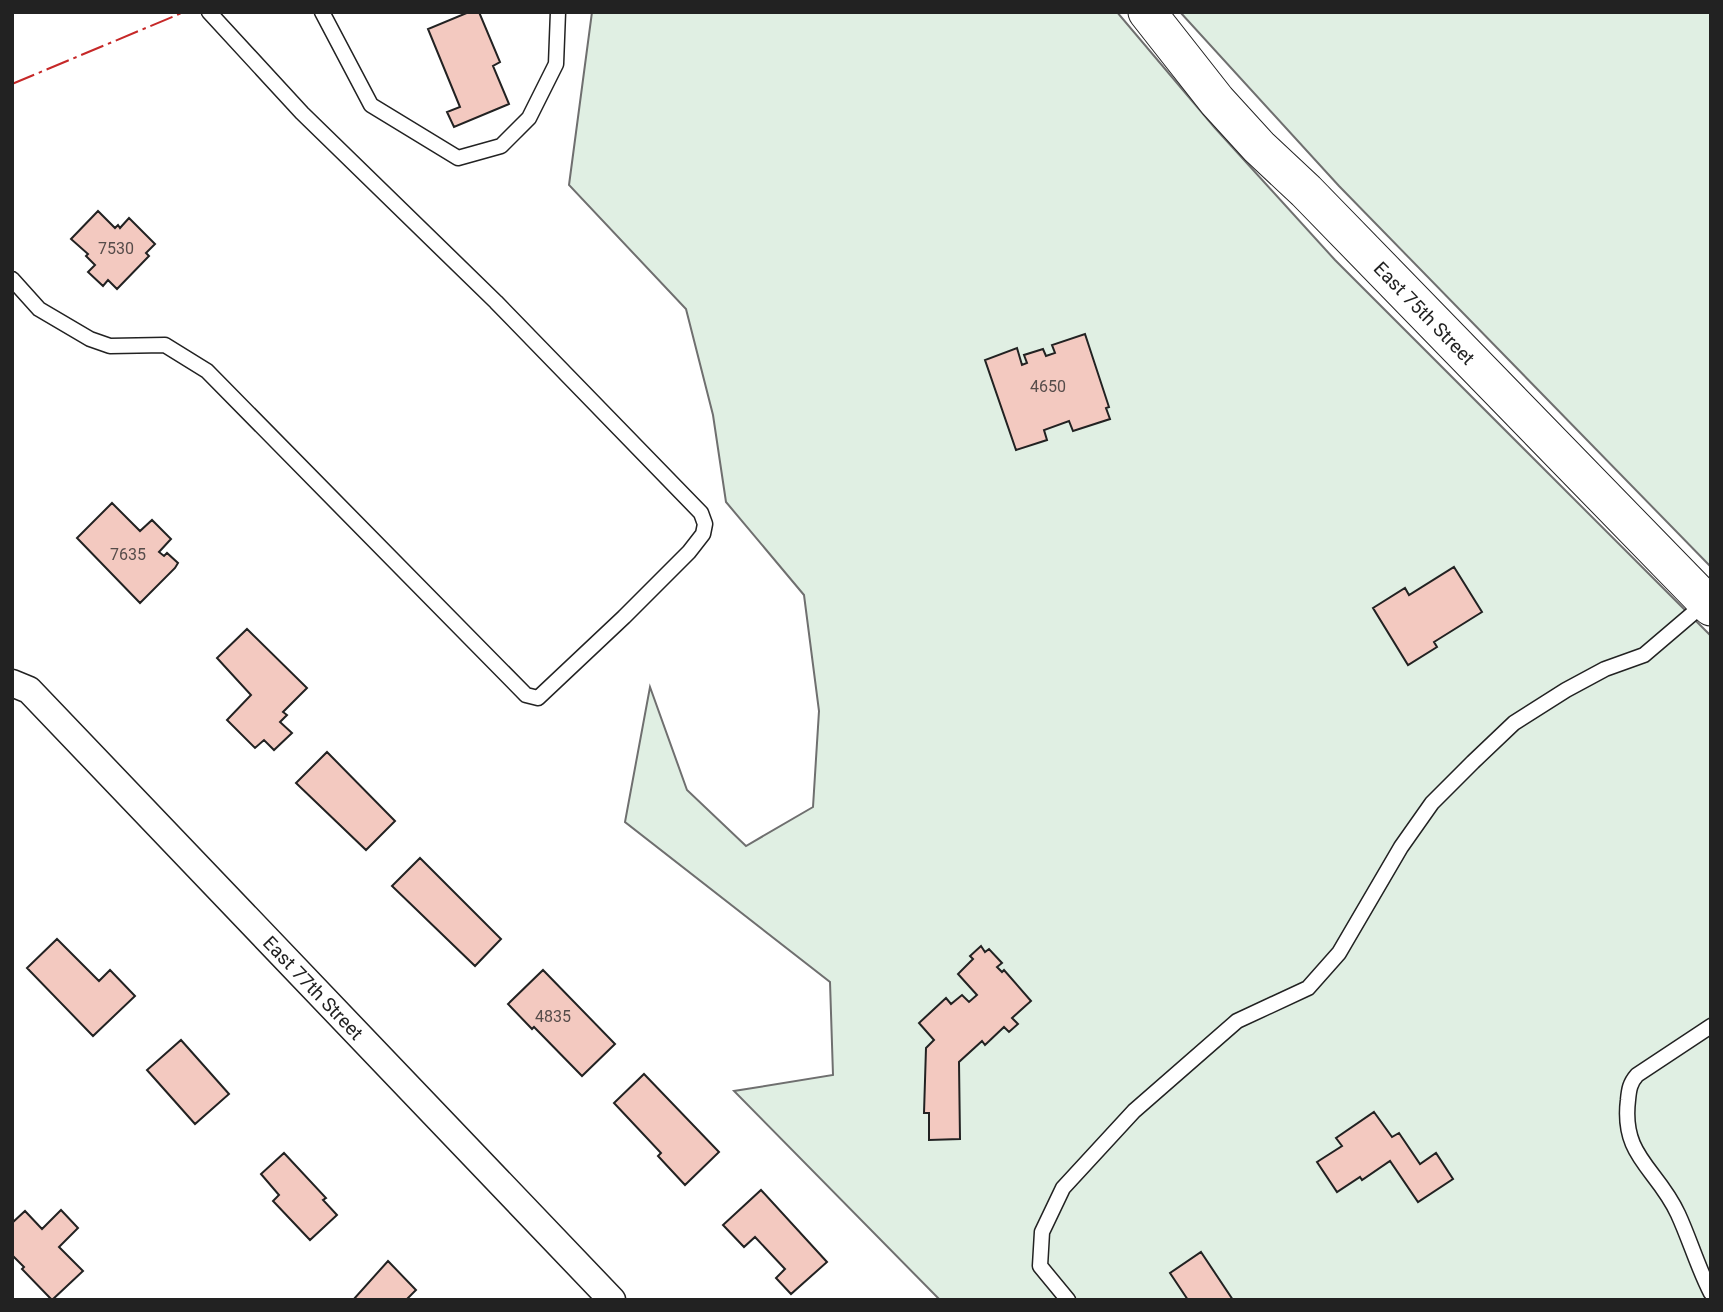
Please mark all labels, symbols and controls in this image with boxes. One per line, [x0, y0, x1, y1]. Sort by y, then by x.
house number: 7530 [98, 239, 134, 258]
street label: East 75th Street [1369, 257, 1480, 369]
house number: 4650 [1030, 377, 1066, 396]
house number: 7635 [110, 545, 146, 564]
street label: East 77th Street [259, 931, 368, 1044]
house number: 4835 [535, 1007, 571, 1026]

